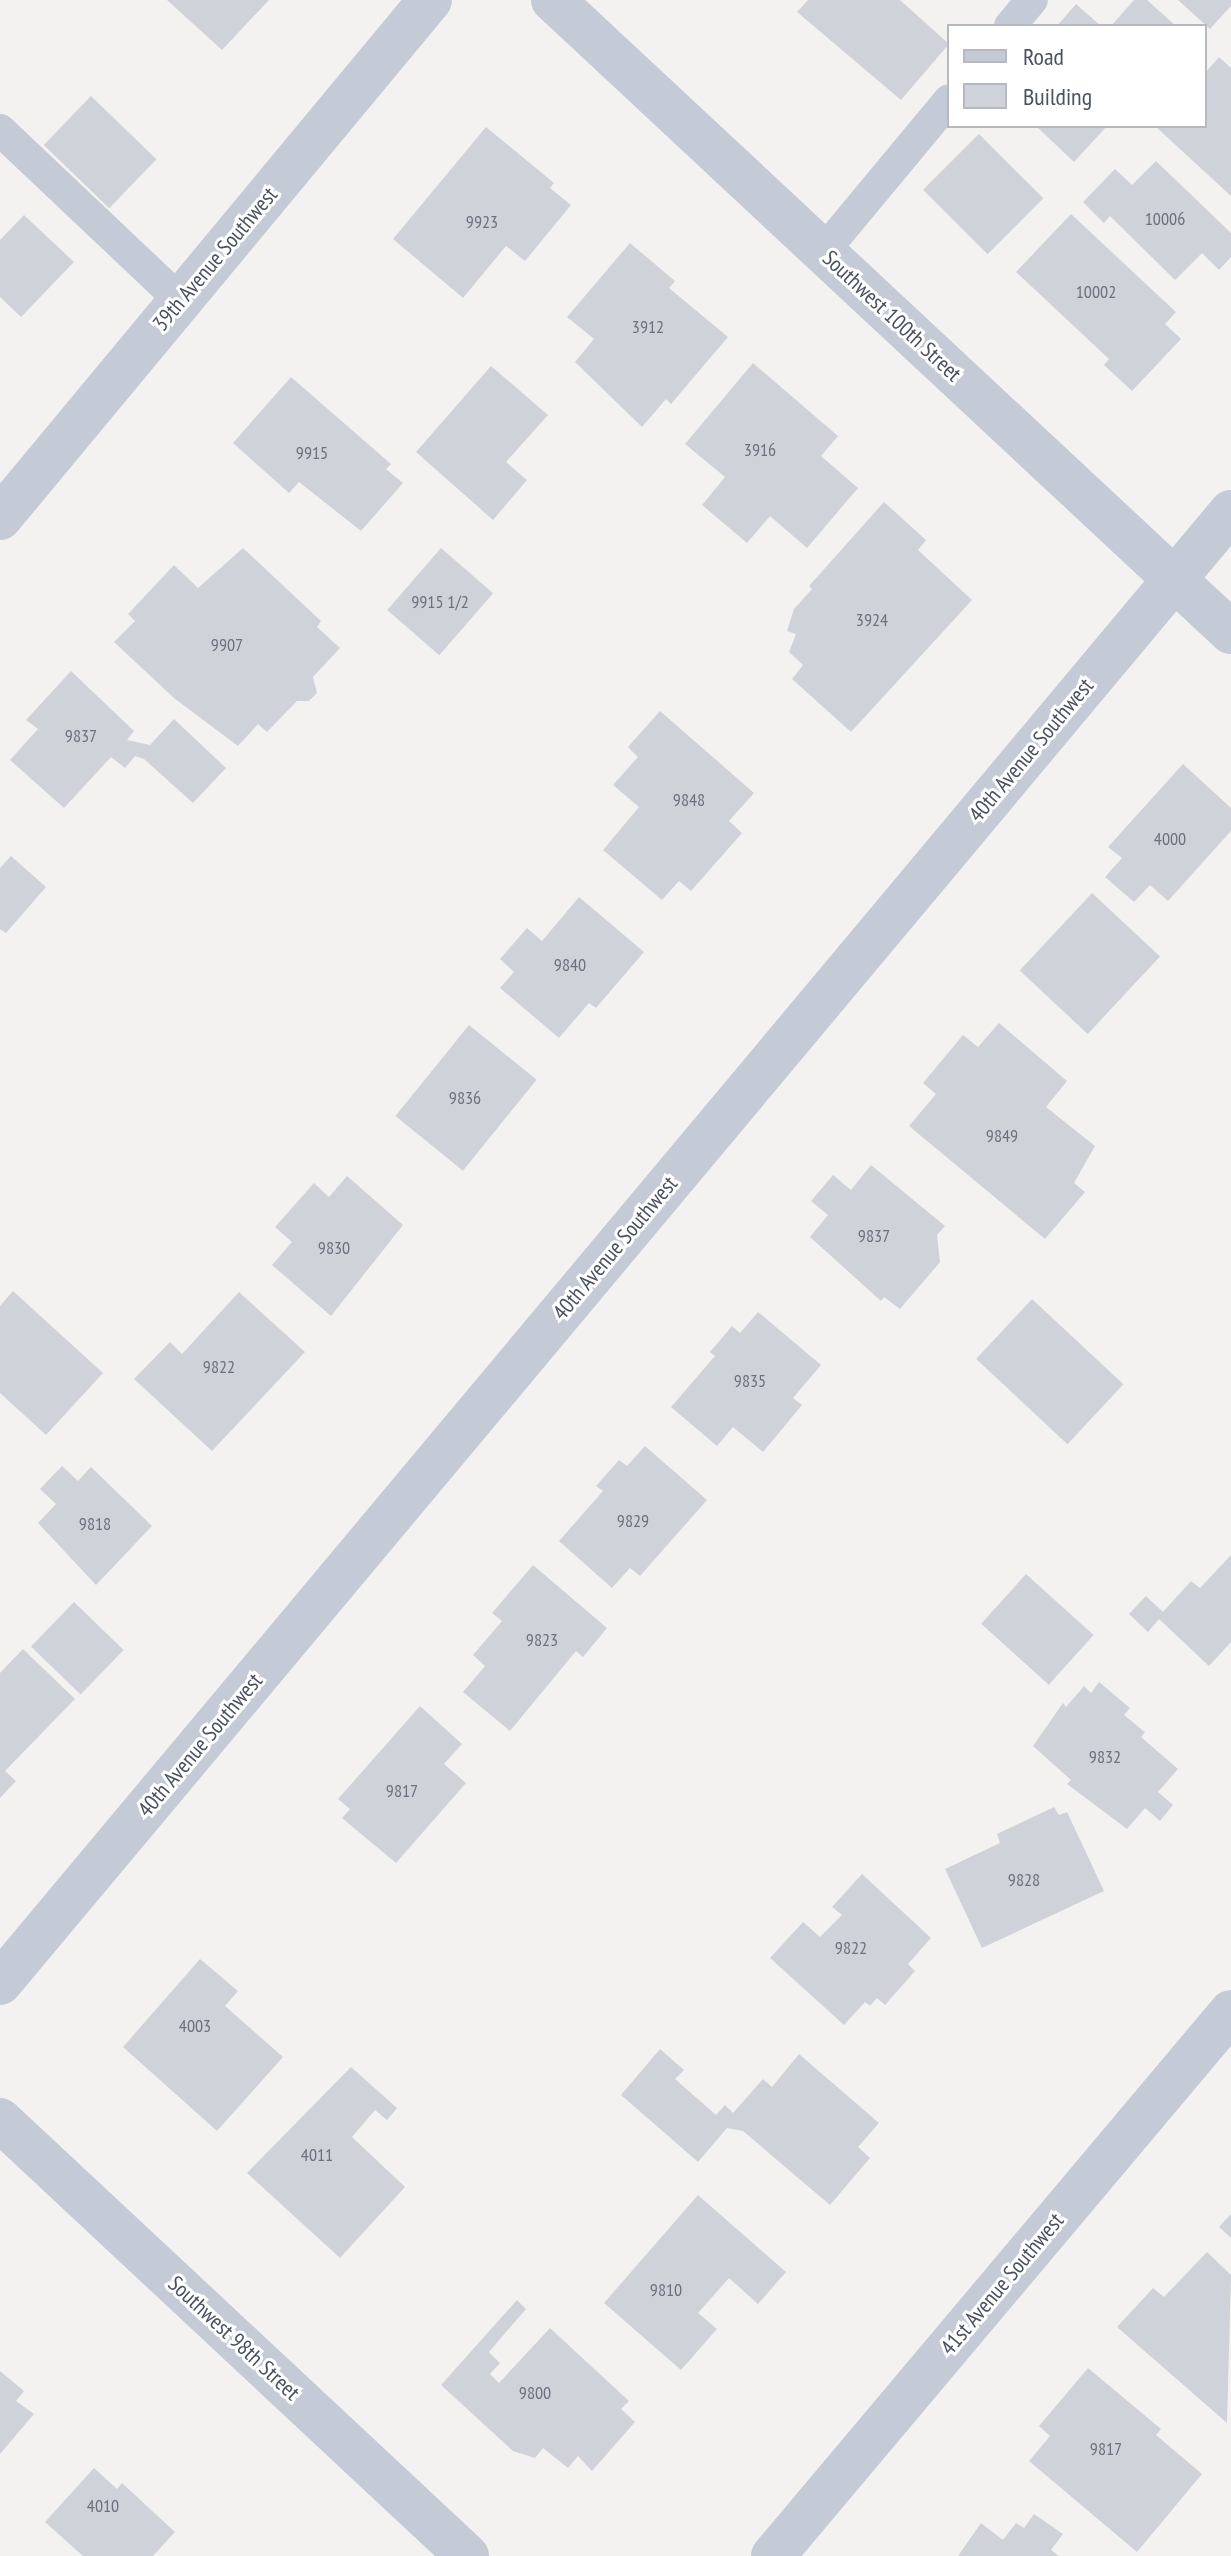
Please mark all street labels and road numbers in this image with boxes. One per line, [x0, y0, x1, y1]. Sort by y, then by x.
street label: 39th Avenue Southwest [147, 182, 283, 336]
street label: Southwest 100th Street [817, 245, 967, 387]
street label: 40th Avenue Southwest [963, 673, 1099, 827]
street label: 40th Avenue Southwest [547, 1171, 683, 1325]
street label: 40th Avenue Southwest [132, 1668, 268, 1822]
street label: 41st Avenue Southwest [935, 2207, 1069, 2361]
street label: Southwest 98th Street [163, 2270, 305, 2406]

